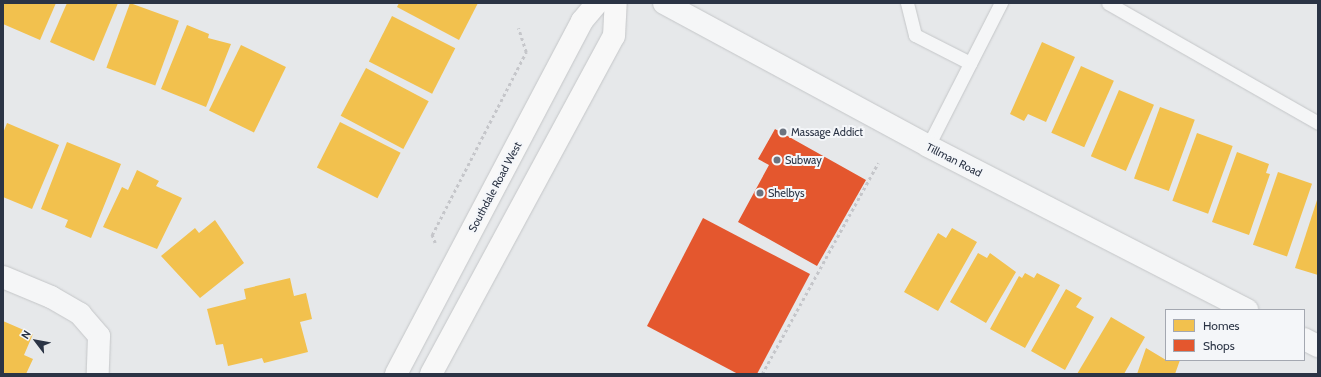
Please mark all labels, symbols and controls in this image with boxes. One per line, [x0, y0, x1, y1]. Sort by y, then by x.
place label: Massage Addict [791, 125, 863, 139]
marker: Massage Addict [778, 127, 788, 137]
street label: Southdale Road West [466, 140, 524, 234]
street label: Tillman Road [924, 140, 984, 180]
place label: Subway [785, 153, 822, 167]
marker: Subway [772, 155, 782, 165]
place label: Shelbys [768, 186, 805, 200]
marker: Shelbys [755, 188, 765, 198]
legend [1165, 309, 1305, 361]
text: Homes [1203, 318, 1240, 333]
north arrow [16, 321, 56, 361]
text: N [18, 328, 34, 342]
text: Shops [1203, 338, 1235, 353]

